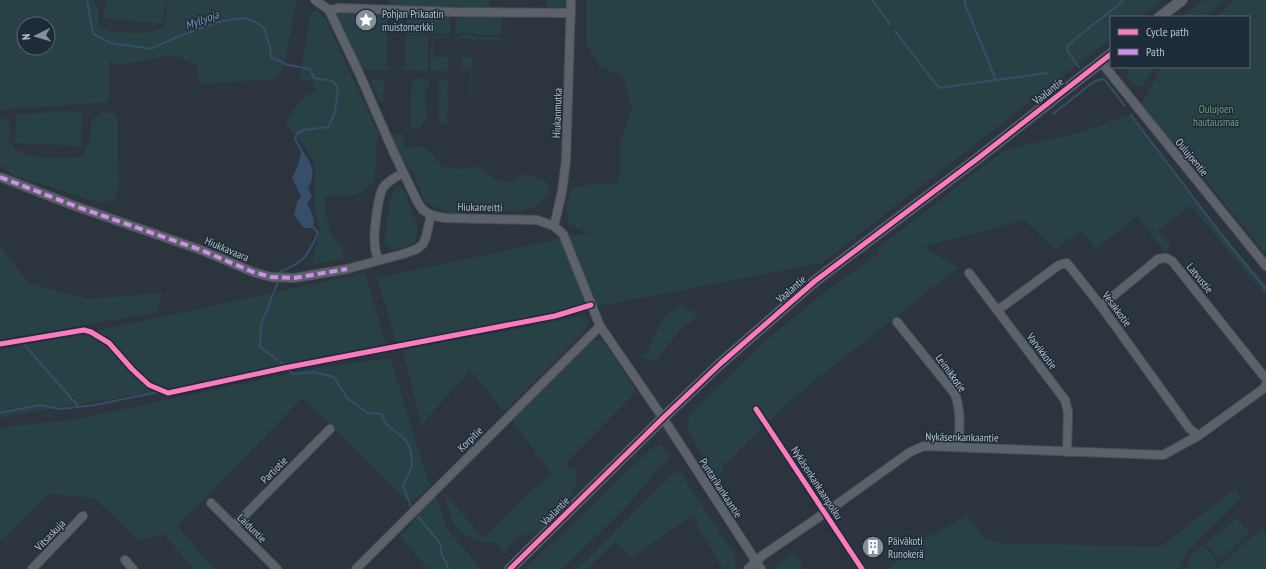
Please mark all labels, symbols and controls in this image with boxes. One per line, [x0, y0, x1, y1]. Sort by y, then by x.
water label: Myllyoja [183, 6, 222, 33]
place icon: Pohjan Prikaatin muistomerkki [353, 7, 379, 33]
place label: Pohjan Prikaatin muistomerkki [382, 7, 444, 34]
north arrow [16, 16, 56, 56]
legend [1110, 16, 1250, 68]
text: Cycle path [1146, 24, 1189, 39]
text: N [19, 33, 33, 40]
text: Path [1146, 44, 1164, 59]
street label: Vaalantie [1029, 74, 1067, 108]
street label: Hiukanmutka [549, 88, 565, 138]
park label: Oulujoen hautausmaa [1193, 102, 1239, 129]
street label: Oulujoentie [1173, 135, 1212, 179]
street label: Hiukanreitti [457, 200, 503, 214]
street label: Hiukkavaara [203, 233, 251, 265]
street label: Latvustie [1184, 260, 1217, 296]
street label: Vaalantie [772, 272, 809, 306]
street label: Vesakkotie [1099, 288, 1135, 330]
street label: Varvikkotie [1023, 329, 1060, 372]
street label: Leimikkotie [932, 351, 970, 395]
street label: Korpitie [454, 423, 486, 455]
street label: Nykäsenkankaantie [925, 429, 999, 445]
street label: Nykäsenkankaanpolku [788, 444, 846, 522]
street label: Partiotie [258, 453, 291, 486]
street label: Puntarikankaantie [696, 455, 746, 521]
street label: Vaalantie [537, 493, 573, 529]
street label: Laiduntie [234, 510, 270, 546]
street label: Vitsaskuja [31, 516, 68, 554]
building icon: Päiväkoti Runokerä [860, 534, 886, 560]
place label: Päiväkoti Runokerä [888, 534, 924, 561]

